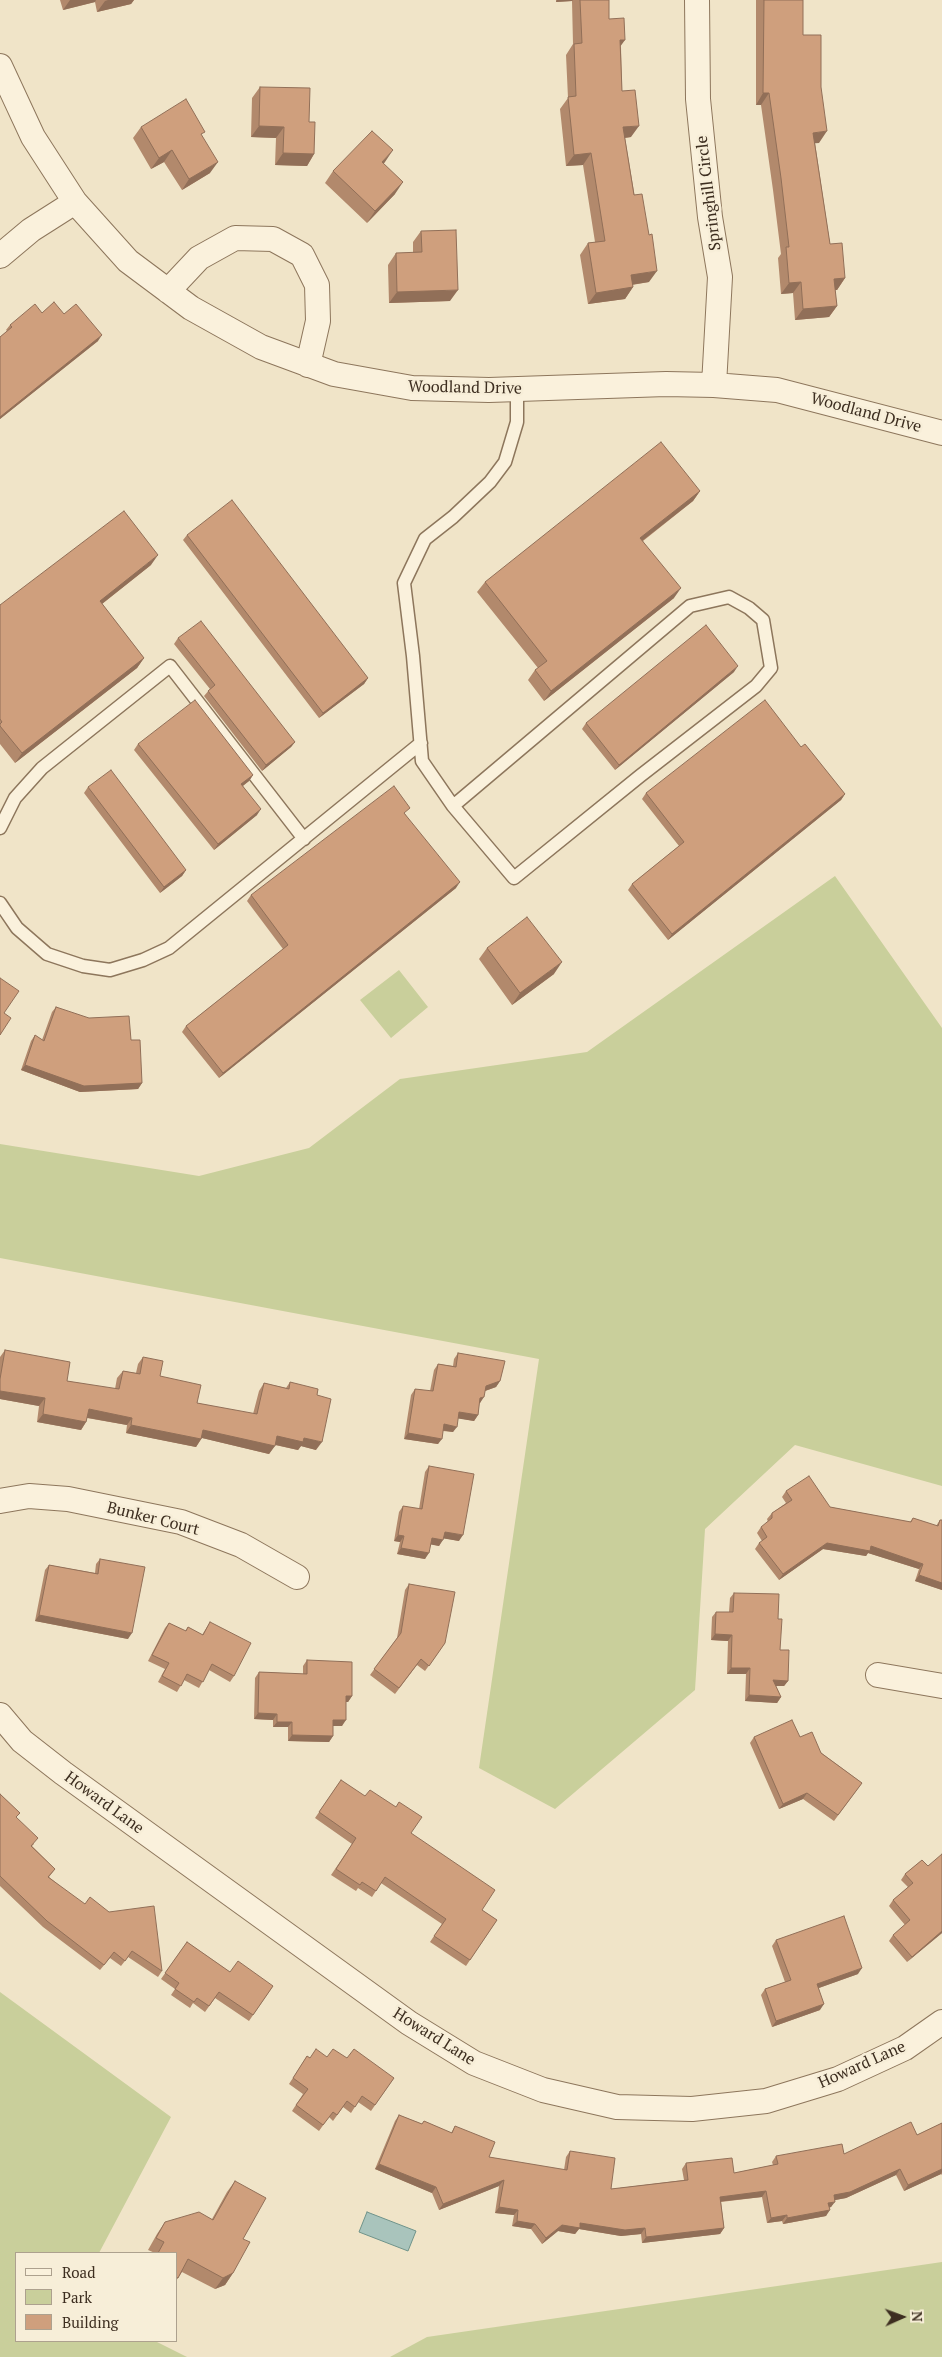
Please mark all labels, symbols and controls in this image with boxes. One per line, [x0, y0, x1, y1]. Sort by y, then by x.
street label: Springhill Circle [692, 134, 726, 252]
street label: Woodland Drive [408, 377, 522, 399]
street label: Woodland Drive [809, 389, 923, 437]
street label: Bunker Court [105, 1498, 201, 1540]
street label: Howard Lane [61, 1768, 147, 1838]
street label: Howard Lane [389, 2004, 479, 2070]
street label: Howard Lane [815, 2037, 909, 2093]
legend [15, 2252, 178, 2342]
text: Road [62, 2262, 95, 2282]
text: Park [62, 2287, 92, 2307]
north arrow [877, 2292, 927, 2342]
text: N [908, 2311, 927, 2322]
text: Building [62, 2312, 119, 2332]

